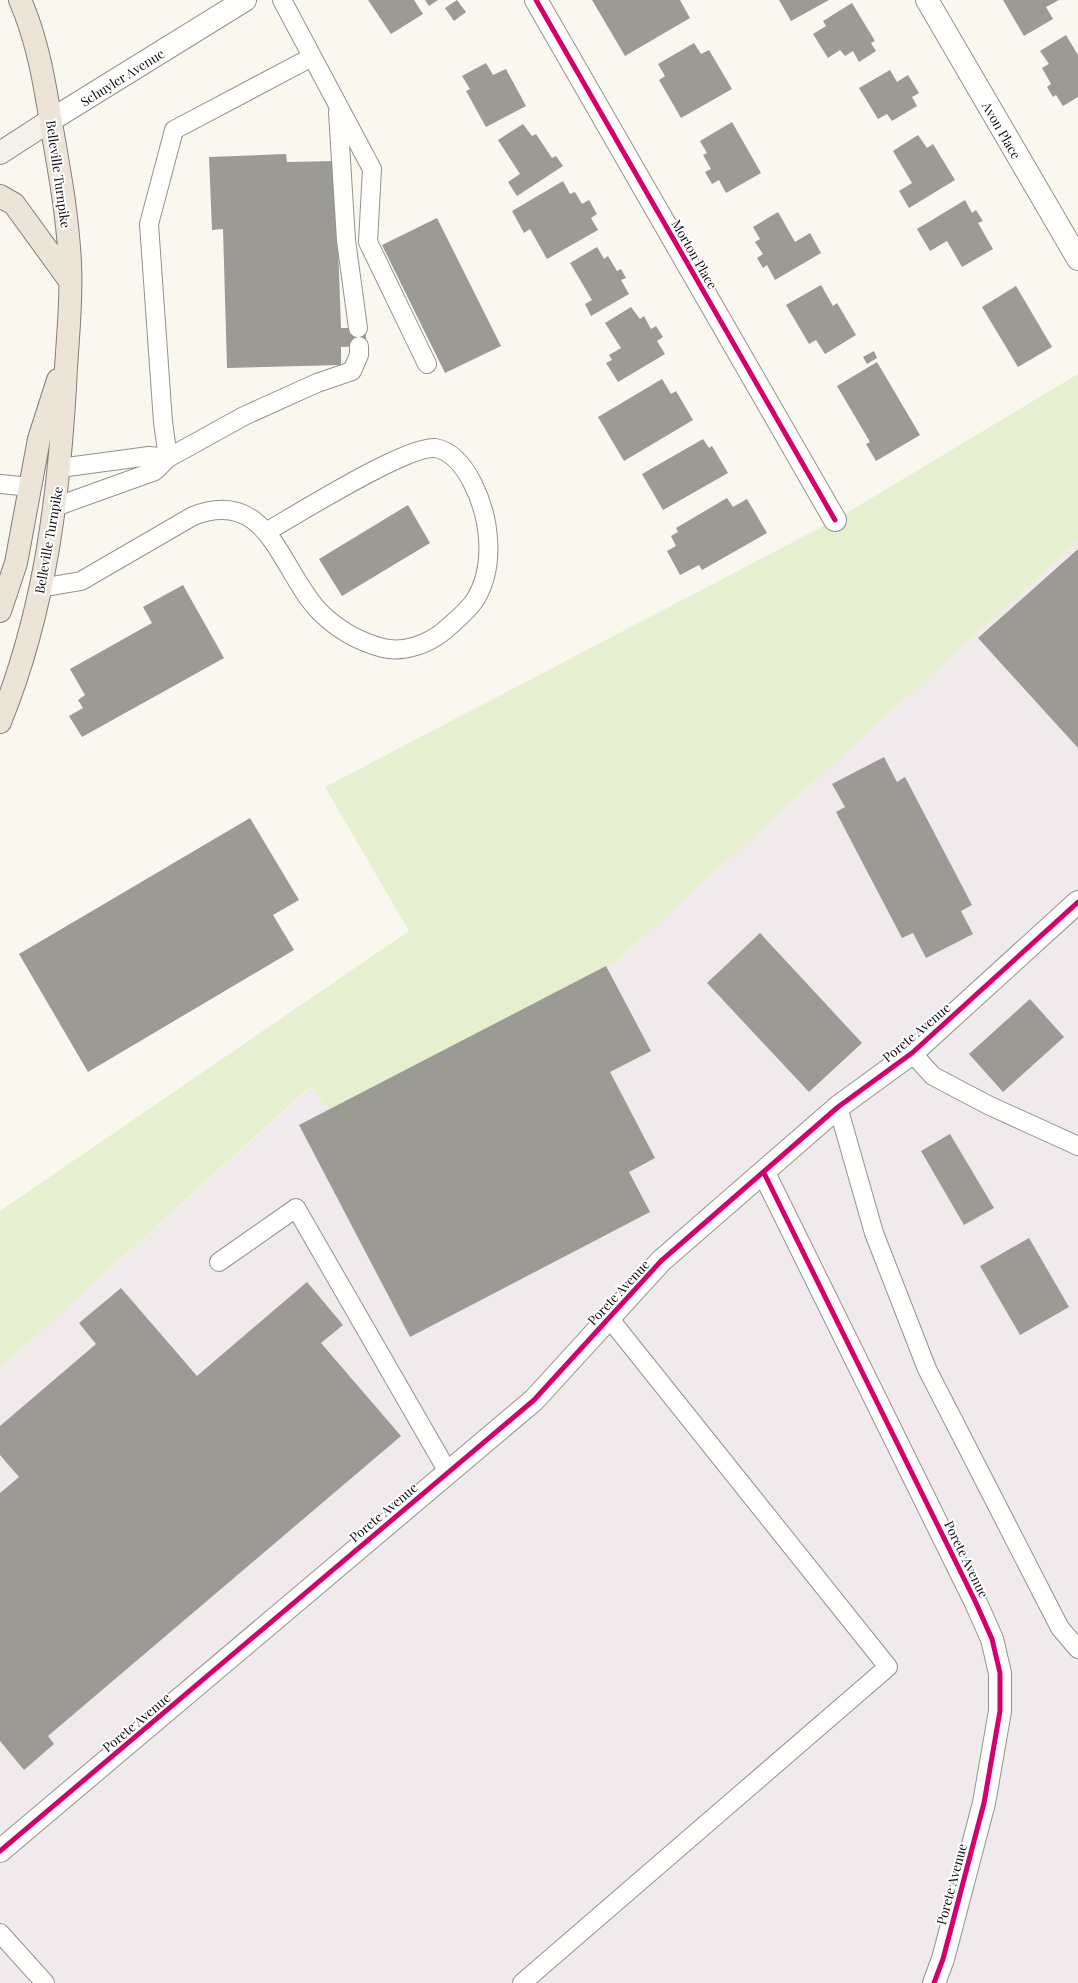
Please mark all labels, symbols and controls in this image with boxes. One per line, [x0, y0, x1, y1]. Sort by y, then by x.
street label: Schuyler Avenue [77, 44, 168, 110]
street label: Avon Place [978, 98, 1025, 162]
street label: Belleville Turnpike [43, 119, 75, 229]
street label: Morton Place [668, 216, 722, 292]
street label: Belleville Turnpike [30, 485, 66, 595]
street label: Porete Avenue [879, 998, 954, 1065]
street label: Porete Avenue [583, 1255, 653, 1328]
street label: Porete Avenue [346, 1478, 421, 1545]
street label: Porete Avenue [941, 1518, 993, 1601]
street label: Porete Avenue [99, 1688, 174, 1755]
street label: Porete Avenue [932, 1841, 970, 1927]

